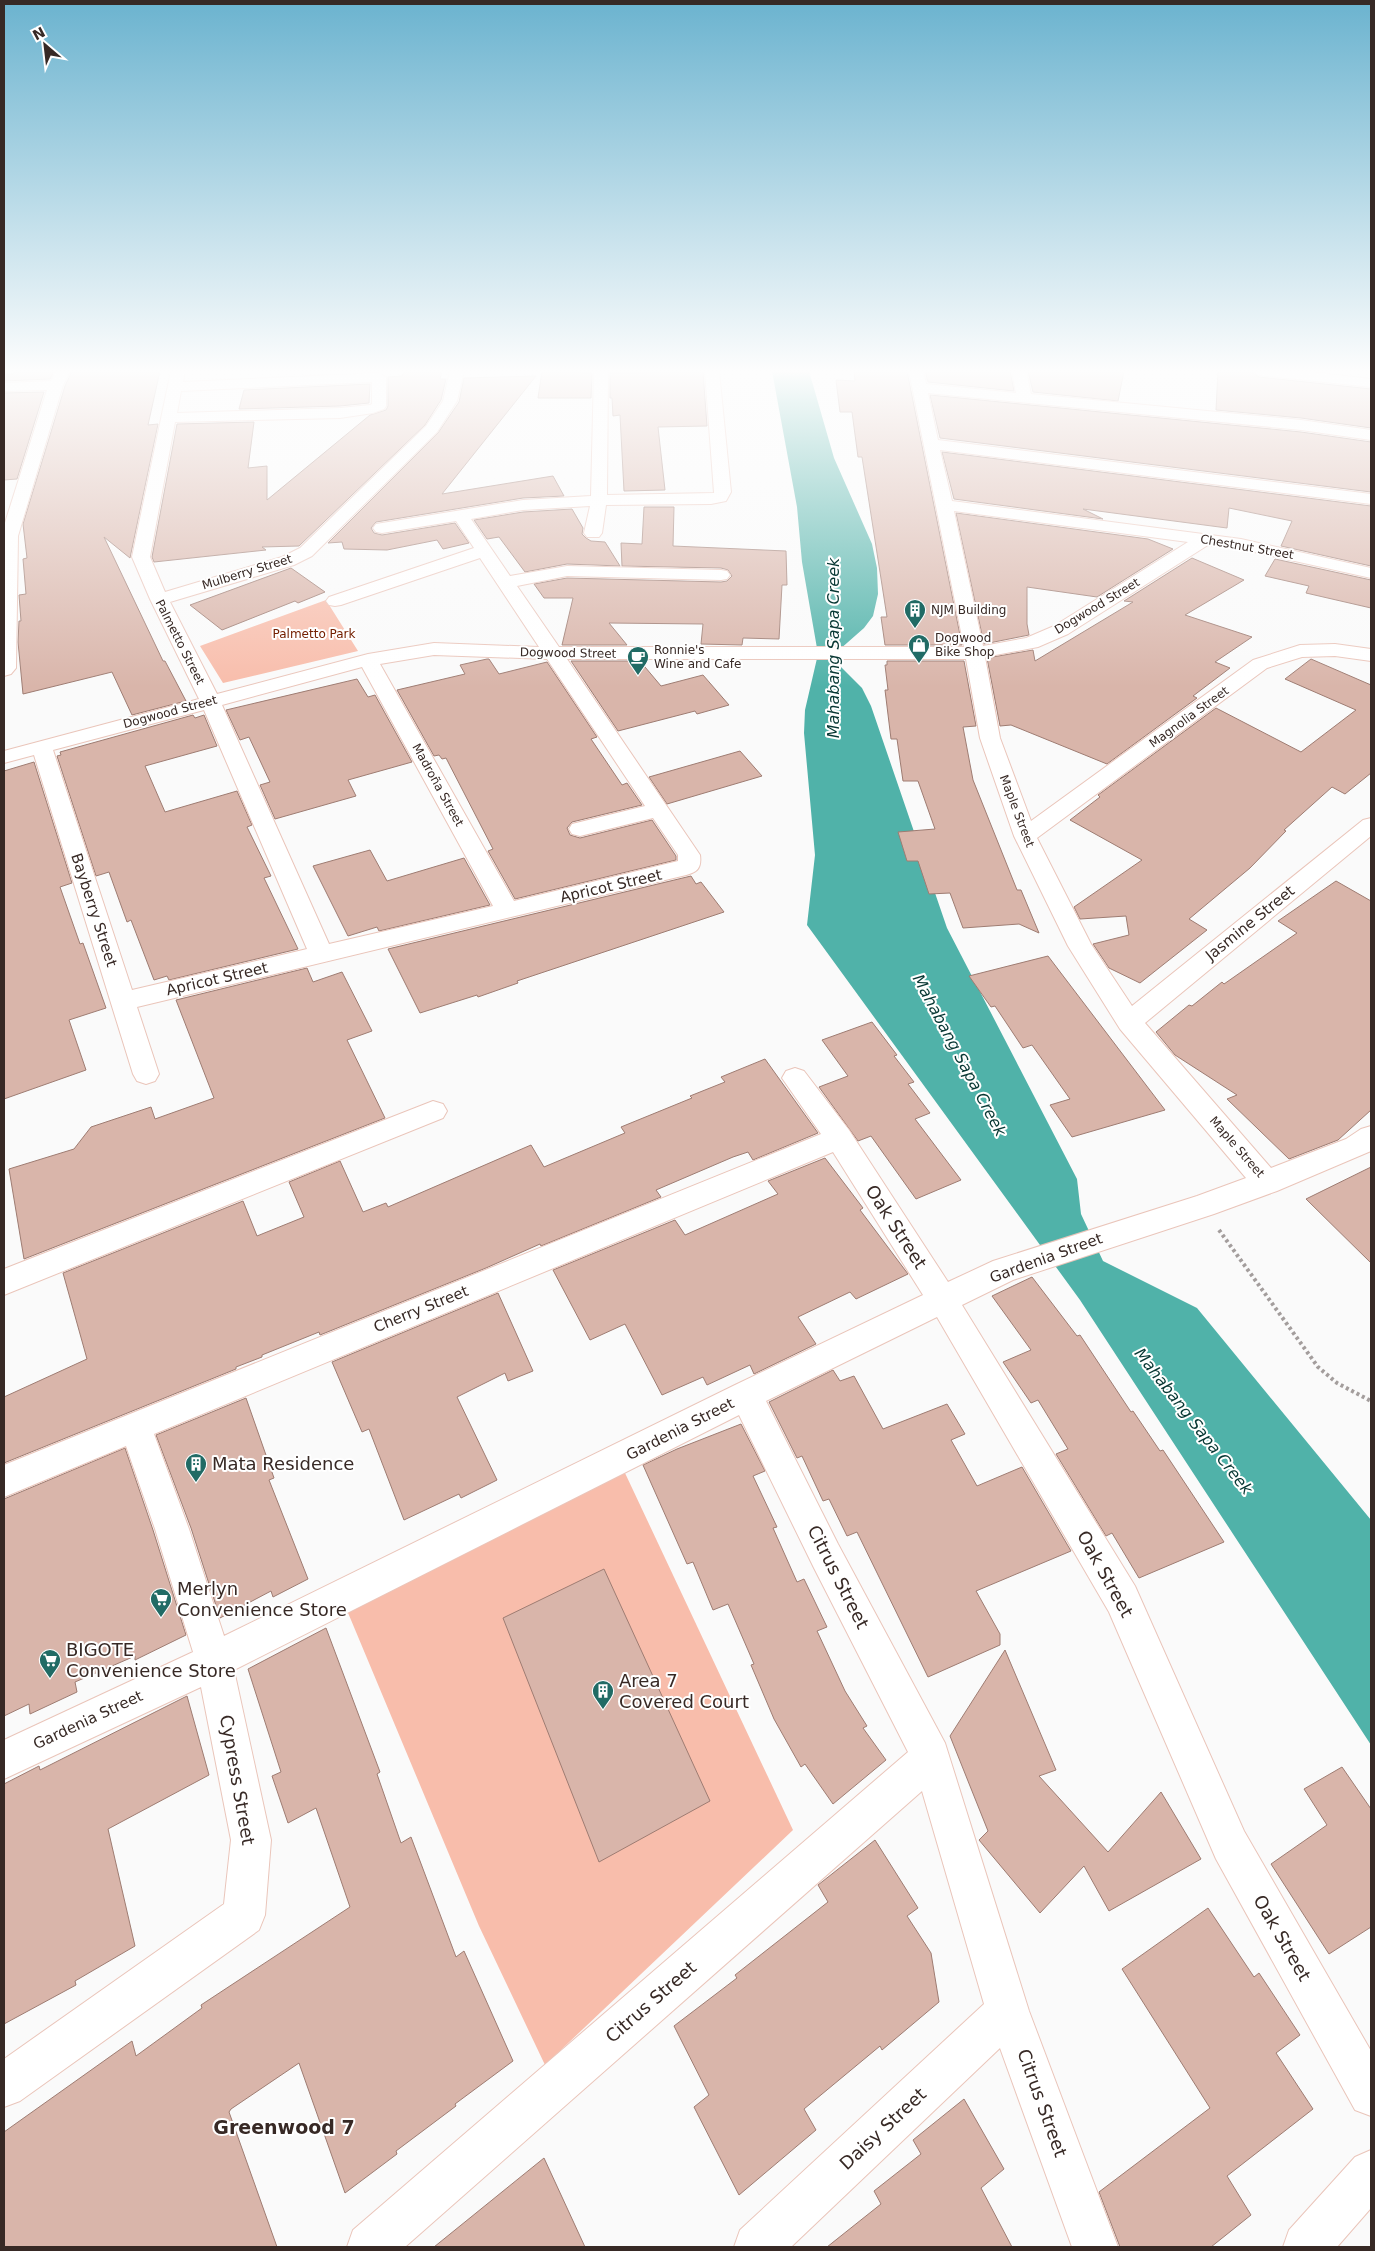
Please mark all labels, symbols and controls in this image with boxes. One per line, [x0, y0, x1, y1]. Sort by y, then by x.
north arrow [20, 20, 70, 70]
text: N [30, 24, 48, 43]
street label: Chestnut Street [1199, 532, 1295, 562]
street label: Mulberry Street [200, 552, 294, 592]
water label: Mahabang Sapa Creek [824, 557, 843, 738]
street label: Dogwood Street [1052, 575, 1142, 637]
street label: Palmetto Street [153, 597, 208, 687]
building icon: NJM Building [903, 598, 927, 629]
place label: NJM Building [931, 603, 1006, 617]
park label: Palmetto Park [273, 627, 356, 641]
place label: Dogwood Bike Shop [935, 631, 994, 659]
shop icon: Dogwood Bike Shop [907, 633, 931, 664]
place label: Ronnie's Wine and Cafe [654, 643, 741, 671]
street label: Dogwood Street [520, 645, 617, 661]
cafe icon: Ronnie's Wine and Cafe [626, 645, 650, 676]
street label: Magnolia Street [1147, 683, 1232, 750]
street label: Dogwood Street [122, 693, 219, 731]
street label: Madroña Street [409, 741, 467, 829]
street label: Maple Street [997, 773, 1037, 849]
street label: Bayberry Street [67, 851, 121, 969]
street label: Apricot Street [558, 866, 664, 906]
street label: Jasmine Street [1201, 882, 1298, 965]
street label: Apricot Street [164, 959, 270, 999]
water label: Mahabang Sapa Creek [909, 971, 1011, 1140]
street label: Maple Street [1207, 1114, 1268, 1181]
street label: Oak Street [861, 1181, 931, 1273]
street label: Gardenia Street [987, 1229, 1105, 1287]
street label: Cherry Street [371, 1282, 471, 1336]
water label: Mahabang Sapa Creek [1131, 1344, 1257, 1499]
street label: Gardenia Street [623, 1394, 737, 1464]
building icon: Mata Residence [184, 1452, 208, 1483]
place label: Mata Residence [212, 1453, 354, 1474]
street label: Citrus Street [803, 1522, 874, 1632]
street label: Oak Street [1073, 1527, 1138, 1621]
place label: Merlyn Convenience Store [177, 1578, 347, 1620]
supermarket icon: Merlyn Convenience Store [149, 1587, 173, 1618]
place label: BIGOTE Convenience Store [66, 1639, 236, 1681]
supermarket icon: BIGOTE Convenience Store [38, 1648, 62, 1679]
place label: Area 7 Covered Court [619, 1670, 749, 1712]
building icon: Area 7 Covered Court [591, 1679, 615, 1710]
street label: Gardenia Street [30, 1687, 146, 1753]
street label: Cypress Street [216, 1713, 259, 1847]
street label: Oak Street [1249, 1891, 1316, 1985]
street label: Citrus Street [601, 1957, 700, 2047]
street label: Citrus Street [1013, 2046, 1072, 2160]
street label: Daisy Street [835, 2083, 930, 2174]
district label: Greenwood 7 [213, 2116, 355, 2138]

